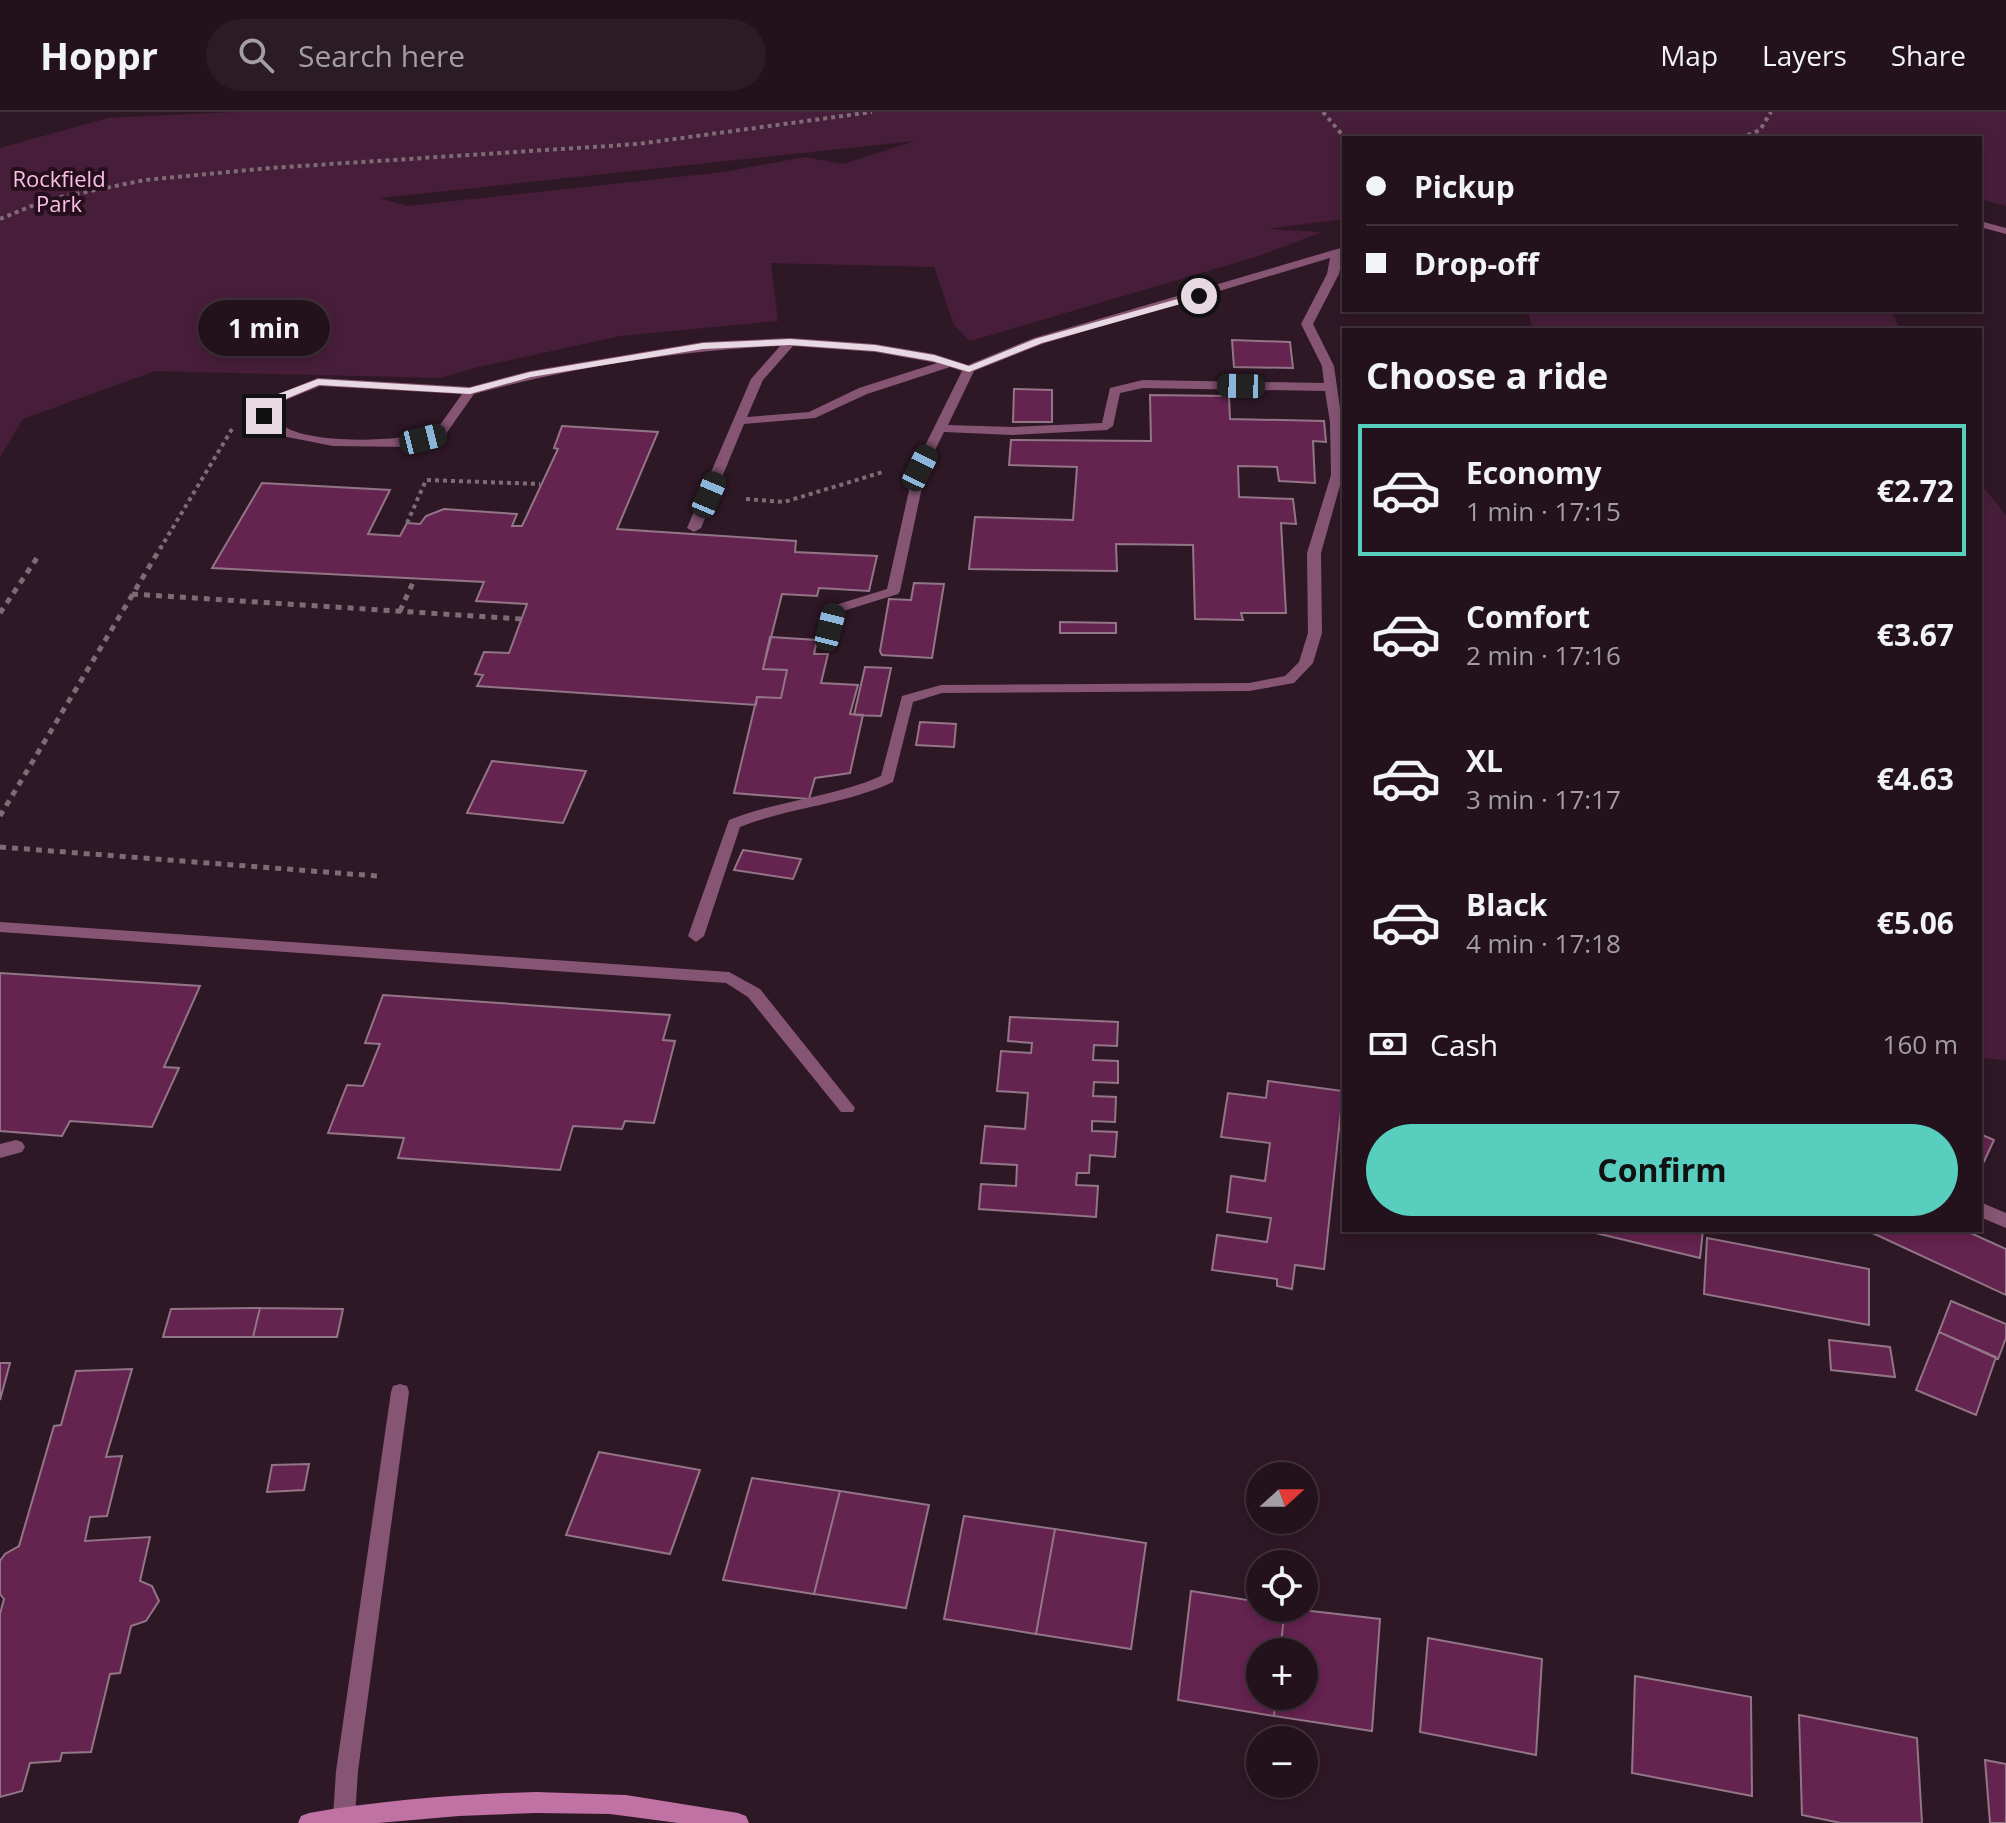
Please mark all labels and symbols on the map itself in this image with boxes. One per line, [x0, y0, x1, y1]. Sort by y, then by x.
park label: Rockfield Park [12, 163, 106, 218]
route start [1181, 278, 1217, 314]
callout: 1 min [198, 300, 330, 356]
car [1217, 374, 1265, 398]
route end [246, 398, 282, 434]
car [397, 422, 449, 456]
car [899, 441, 941, 495]
car [689, 468, 729, 522]
car [813, 601, 847, 653]
north arrow [1246, 1462, 1318, 1534]

